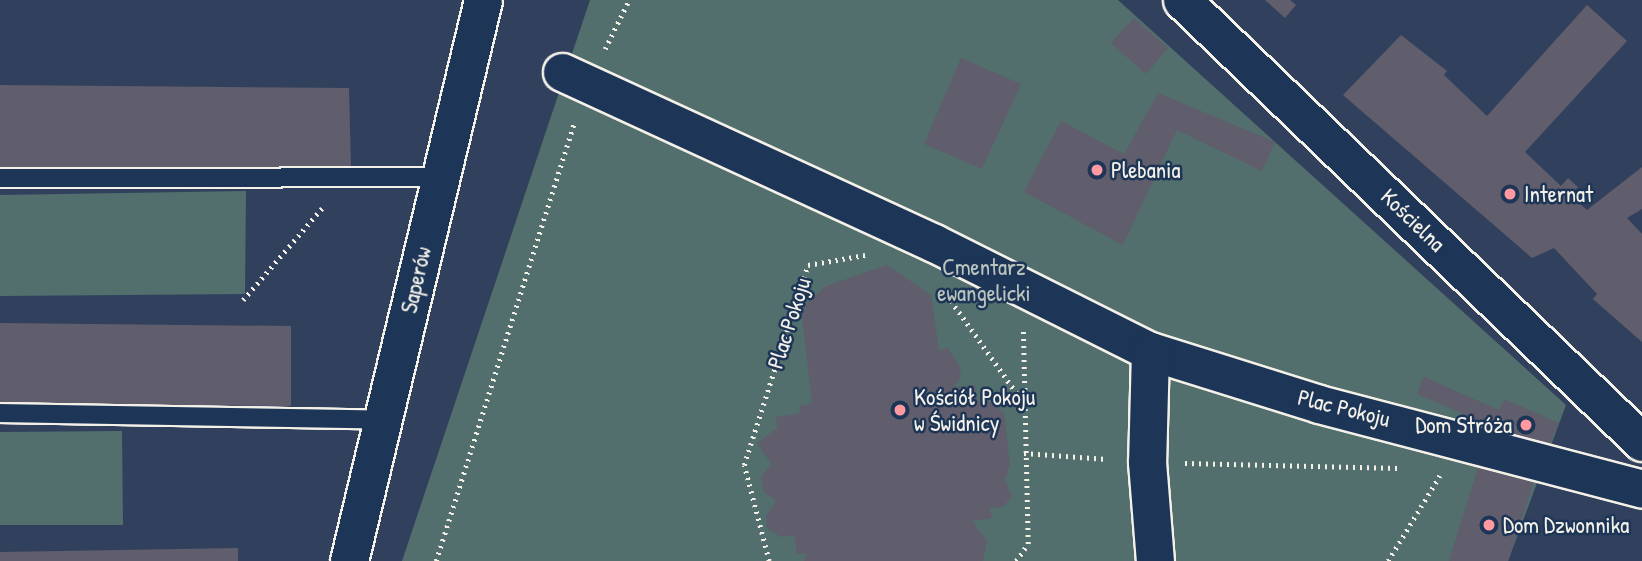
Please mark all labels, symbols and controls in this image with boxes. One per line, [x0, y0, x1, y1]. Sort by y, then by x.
place label: Plebania [1111, 156, 1180, 184]
marker: Plebania [1089, 162, 1105, 178]
place label: Internat [1524, 180, 1593, 208]
street label: Kościelna [1375, 183, 1451, 257]
marker: Internat [1502, 186, 1518, 202]
street label: Saperów [395, 244, 437, 316]
park label: Cmentarz ewangelicki [937, 253, 1031, 307]
street label: Plac Pokoju [761, 274, 817, 372]
place label: Kościół Pokoju w Świdnicy [914, 383, 1035, 437]
street label: Plac Pokoju [1295, 383, 1393, 433]
marker: Kościół Pokoju w Świdnicy [892, 402, 908, 418]
place label: Dom Stróża [1415, 411, 1512, 439]
marker: Dom Stróża [1518, 417, 1534, 433]
place label: Dom Dzwonnika [1503, 511, 1629, 539]
marker: Dom Dzwonnika [1481, 517, 1497, 533]

